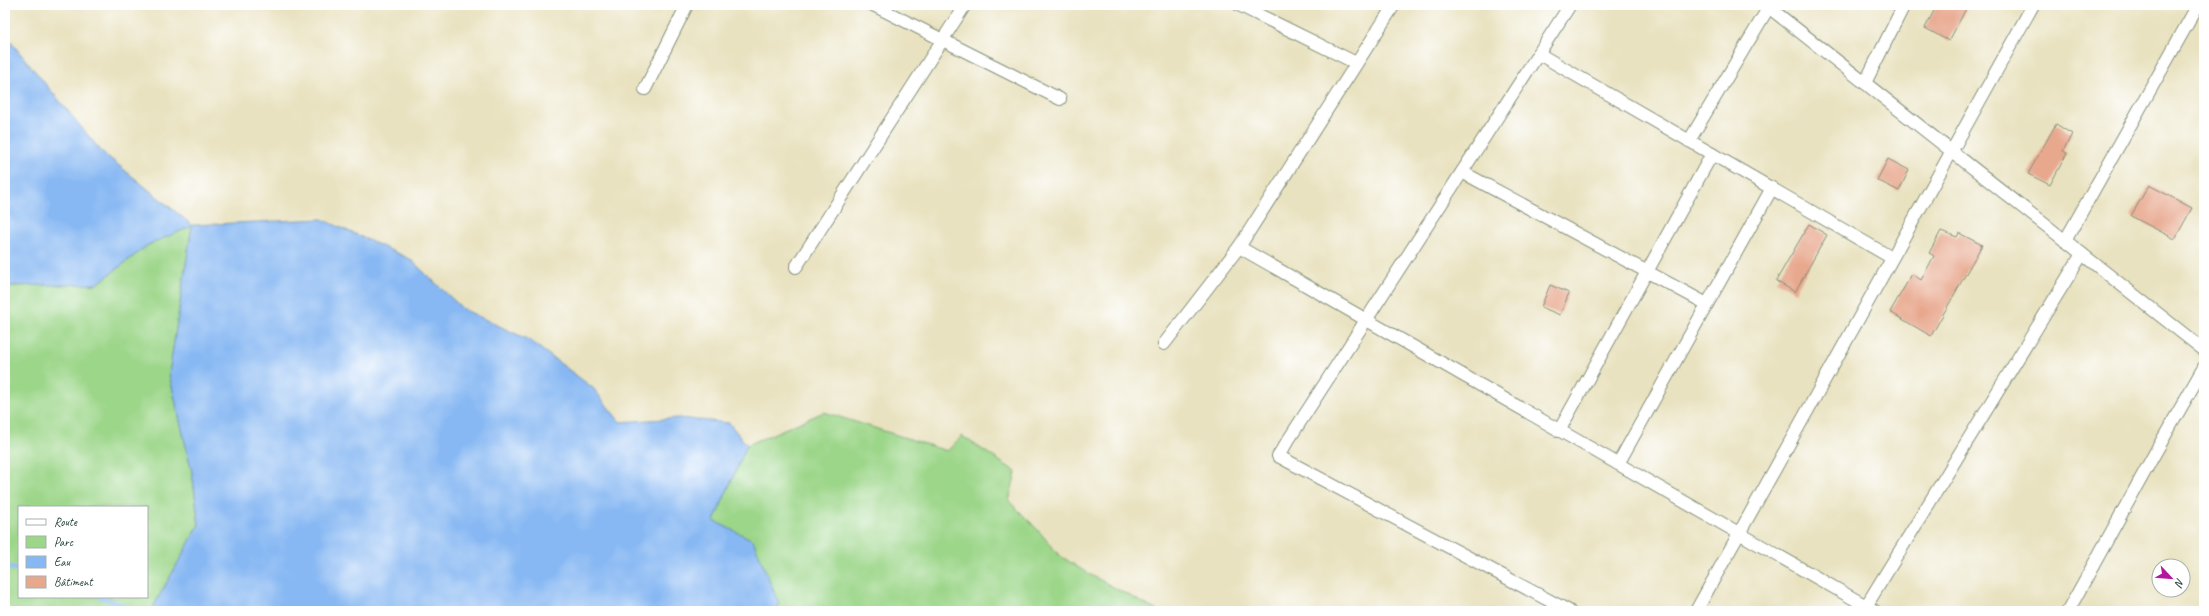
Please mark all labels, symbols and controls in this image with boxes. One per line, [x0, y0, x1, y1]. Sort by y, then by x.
legend [18, 506, 148, 598]
text: Route [54, 514, 78, 530]
text: Parc [54, 534, 74, 550]
text: Eau [54, 554, 72, 570]
north arrow [2151, 558, 2191, 598]
text: Bâtiment [54, 574, 93, 590]
text: N [2171, 576, 2188, 590]

